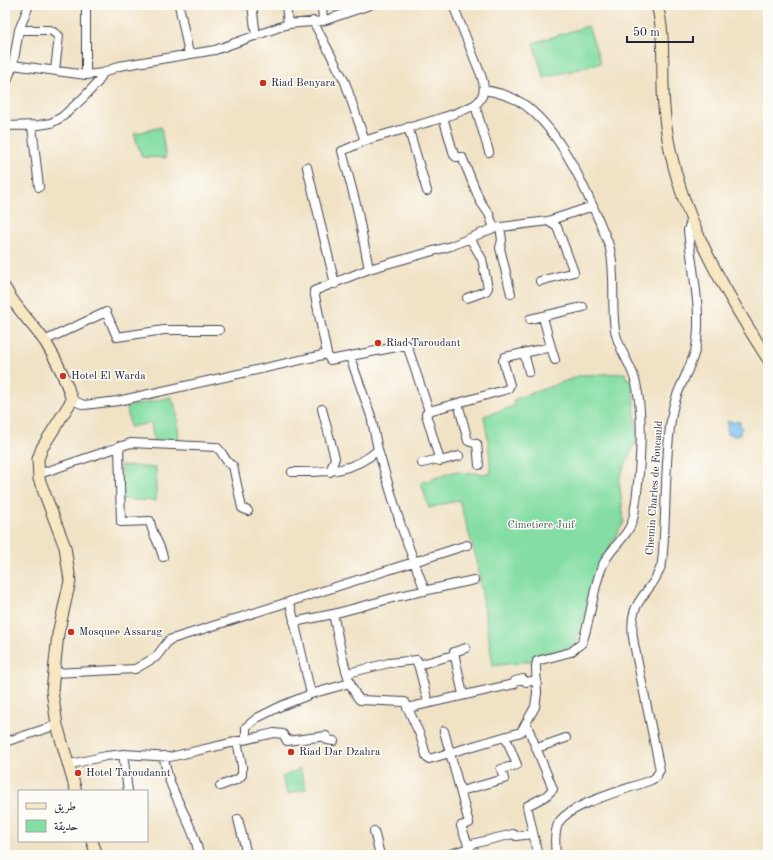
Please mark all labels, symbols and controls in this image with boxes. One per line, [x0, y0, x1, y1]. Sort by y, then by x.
scale bar [627, 18, 693, 44]
text: 50 m [633, 26, 660, 39]
marker: Riad Benyara [258, 78, 268, 88]
place label: Riad Benyara [271, 78, 336, 89]
marker: Riad Taroudant [373, 338, 383, 348]
place label: Riad Taroudant [386, 338, 461, 349]
marker: Hotel El Warda [58, 371, 68, 381]
place label: Hotel El Warda [71, 371, 146, 382]
street label: Chemin Charles de Foucauld [645, 420, 665, 556]
park label: Cimetiere Juif [507, 520, 575, 531]
marker: Mosquee Assarag [66, 627, 76, 637]
place label: Mosquee Assarag [79, 627, 162, 638]
marker: Riad Dar Dzahra [286, 747, 296, 757]
place label: Riad Dar Dzahra [299, 747, 381, 758]
marker: Hotel Taroudannt [73, 768, 83, 778]
place label: Hotel Taroudannt [86, 768, 171, 779]
legend [18, 790, 148, 842]
text: طريق [54, 801, 76, 814]
text: حديقة [54, 821, 78, 834]

